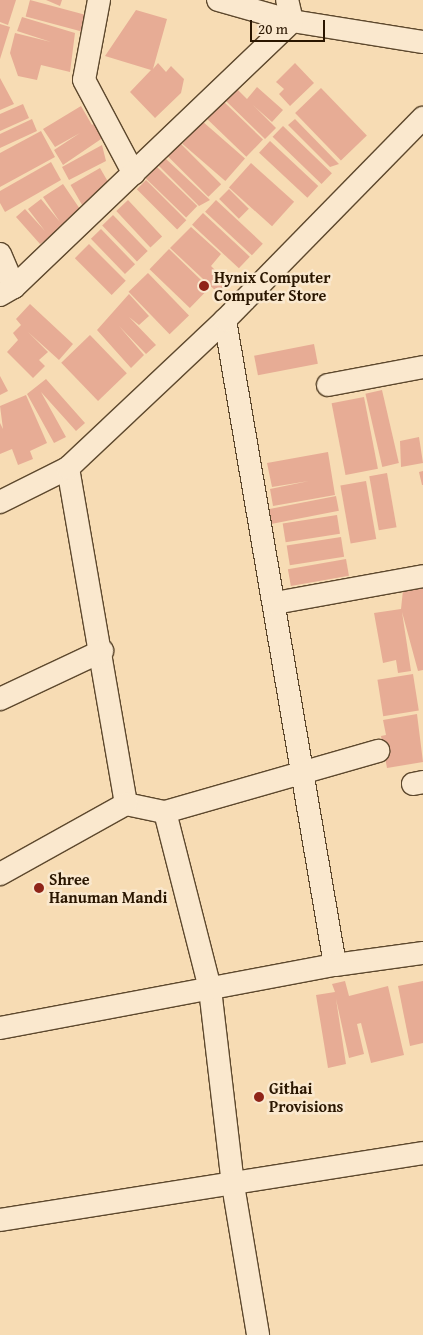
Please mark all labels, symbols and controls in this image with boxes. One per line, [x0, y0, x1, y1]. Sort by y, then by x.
scale bar [253, 10, 328, 42]
text: 20 m [258, 18, 288, 39]
place label: Hynix Computer Computer Store [214, 267, 330, 305]
marker: Hynix Computer Computer Store [198, 280, 210, 292]
place label: Shree Hanuman Mandi [49, 869, 167, 907]
marker: Shree Hanuman Mandi [33, 882, 45, 894]
place label: Githai Provisions [269, 1078, 343, 1116]
marker: Githai Provisions [253, 1091, 265, 1103]

